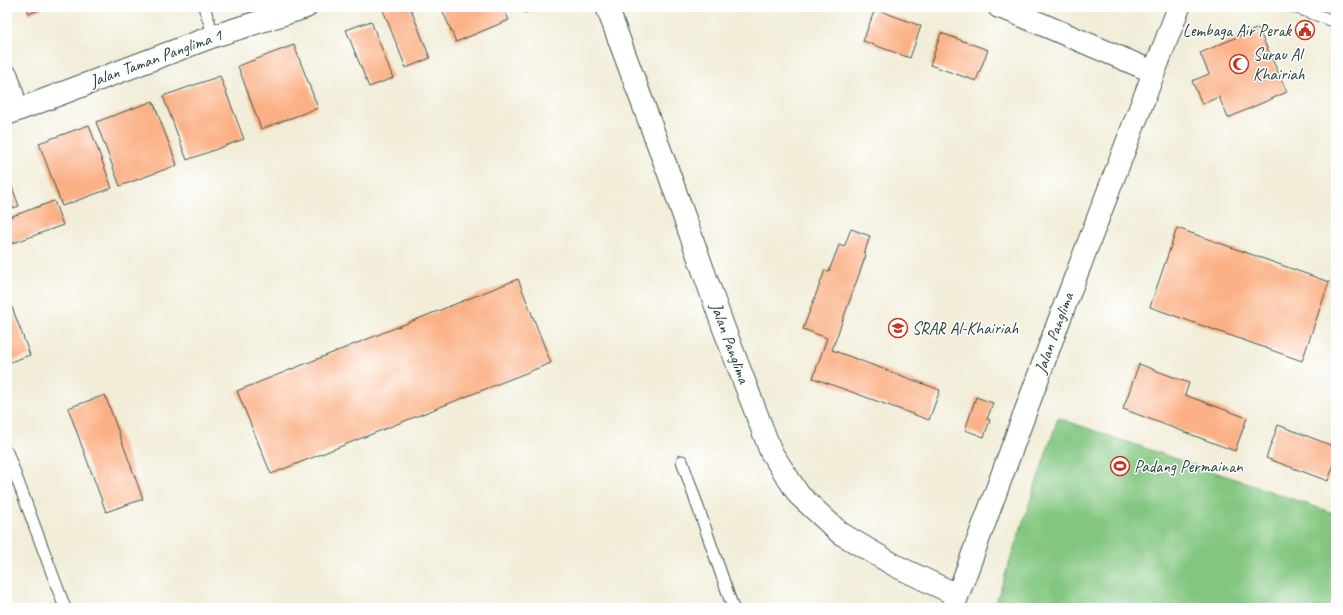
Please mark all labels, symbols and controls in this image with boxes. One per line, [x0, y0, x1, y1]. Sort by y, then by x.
public building icon: Lembaga Air Perak [1294, 19, 1316, 41]
place label: Lembaga Air Perak [1183, 20, 1293, 41]
street label: Jalan Taman Panglima 1 [86, 24, 226, 92]
place label: Surau Al Khairiah [1253, 44, 1305, 85]
mosque icon: Surau Al Khairiah [1228, 53, 1250, 75]
street label: Jalan Panglima [1029, 289, 1079, 377]
street label: Jalan Panglima [705, 299, 755, 387]
school or university icon: SRAR Al-Khairiah [887, 317, 909, 339]
place label: SRAR Al-Khairiah [912, 318, 1018, 339]
sports icon: Padang Permainan [1109, 455, 1131, 477]
place label: Padang Permainan [1134, 456, 1244, 477]

